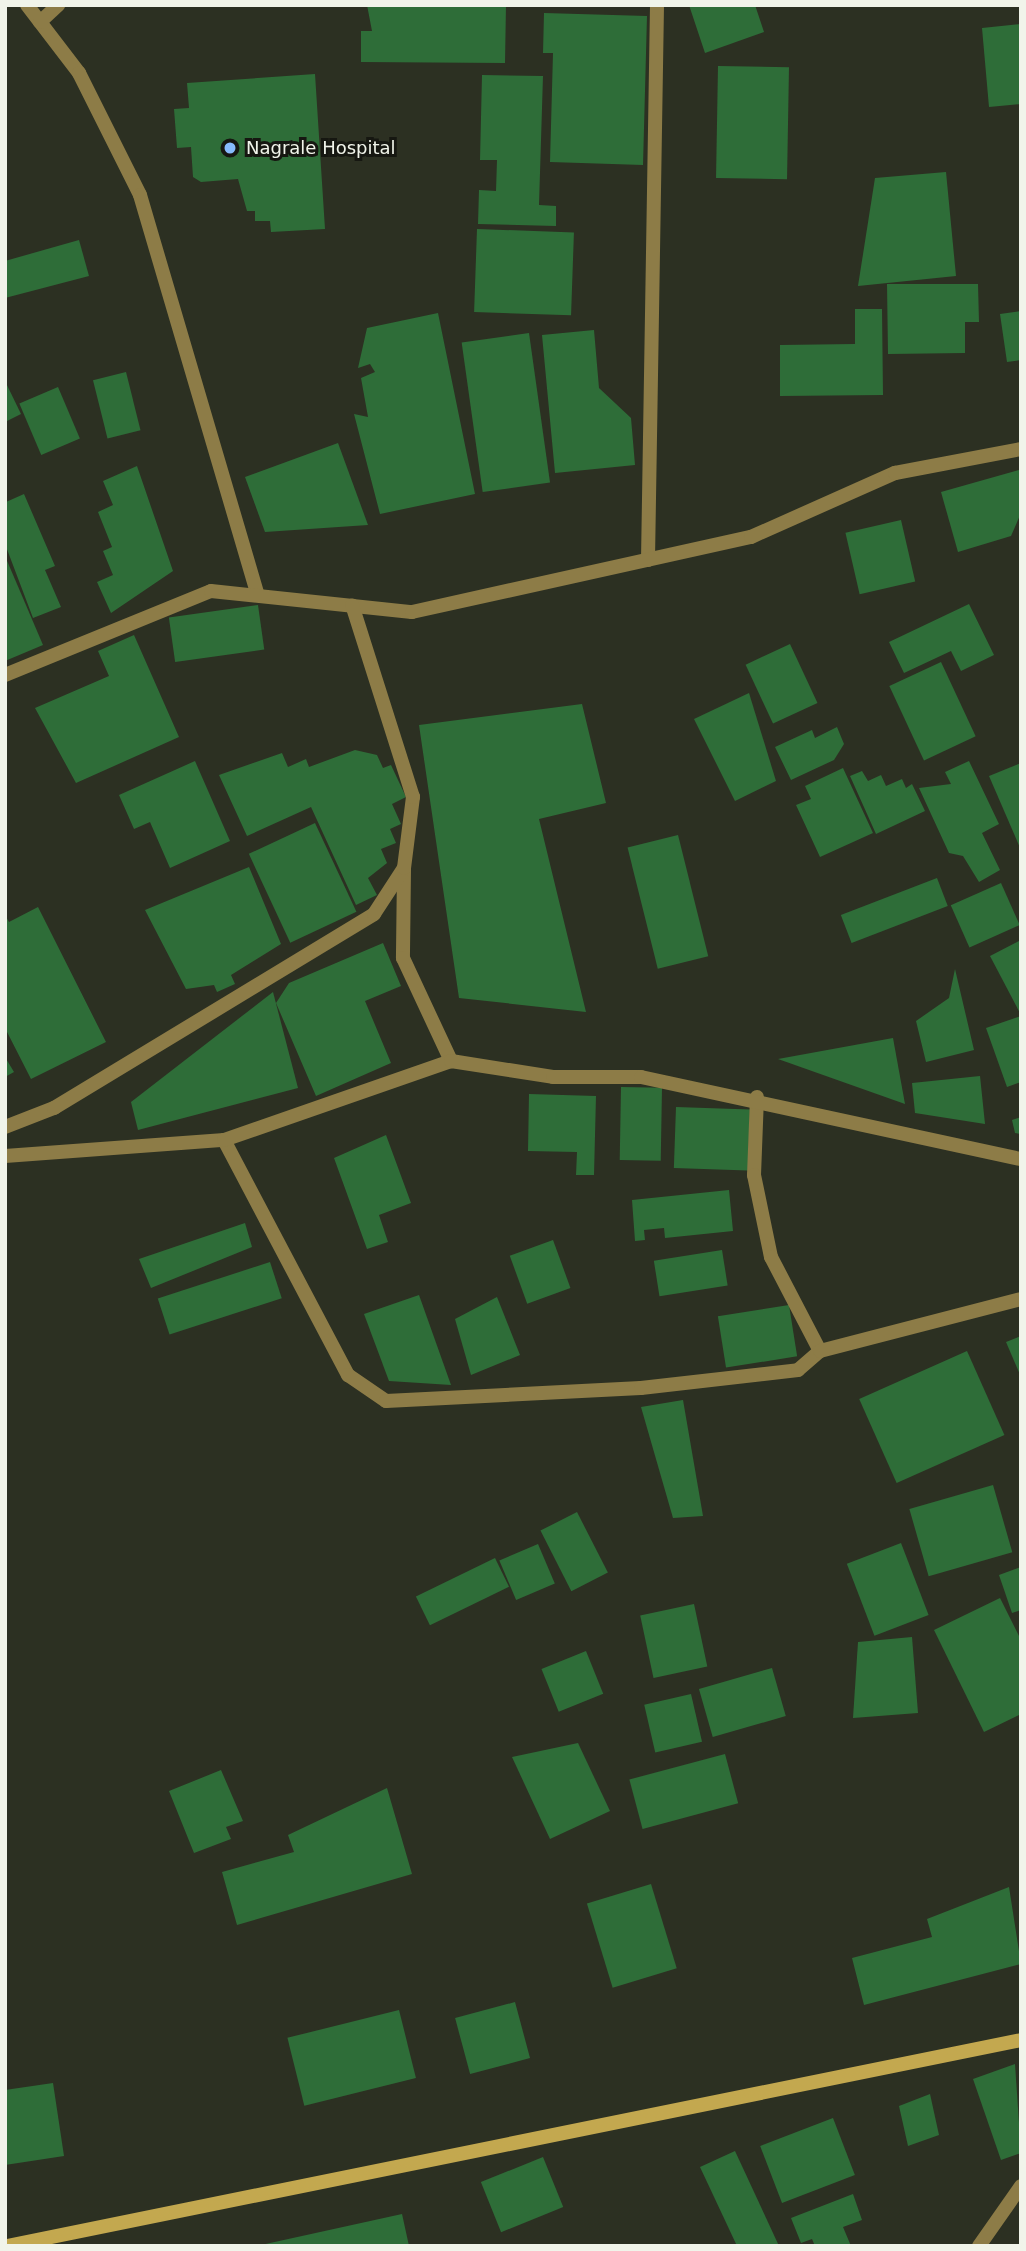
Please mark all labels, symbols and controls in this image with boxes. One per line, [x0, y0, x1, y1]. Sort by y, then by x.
place label: Nagrale Hospital [246, 137, 396, 159]
marker: Nagrale Hospital [220, 138, 240, 158]

